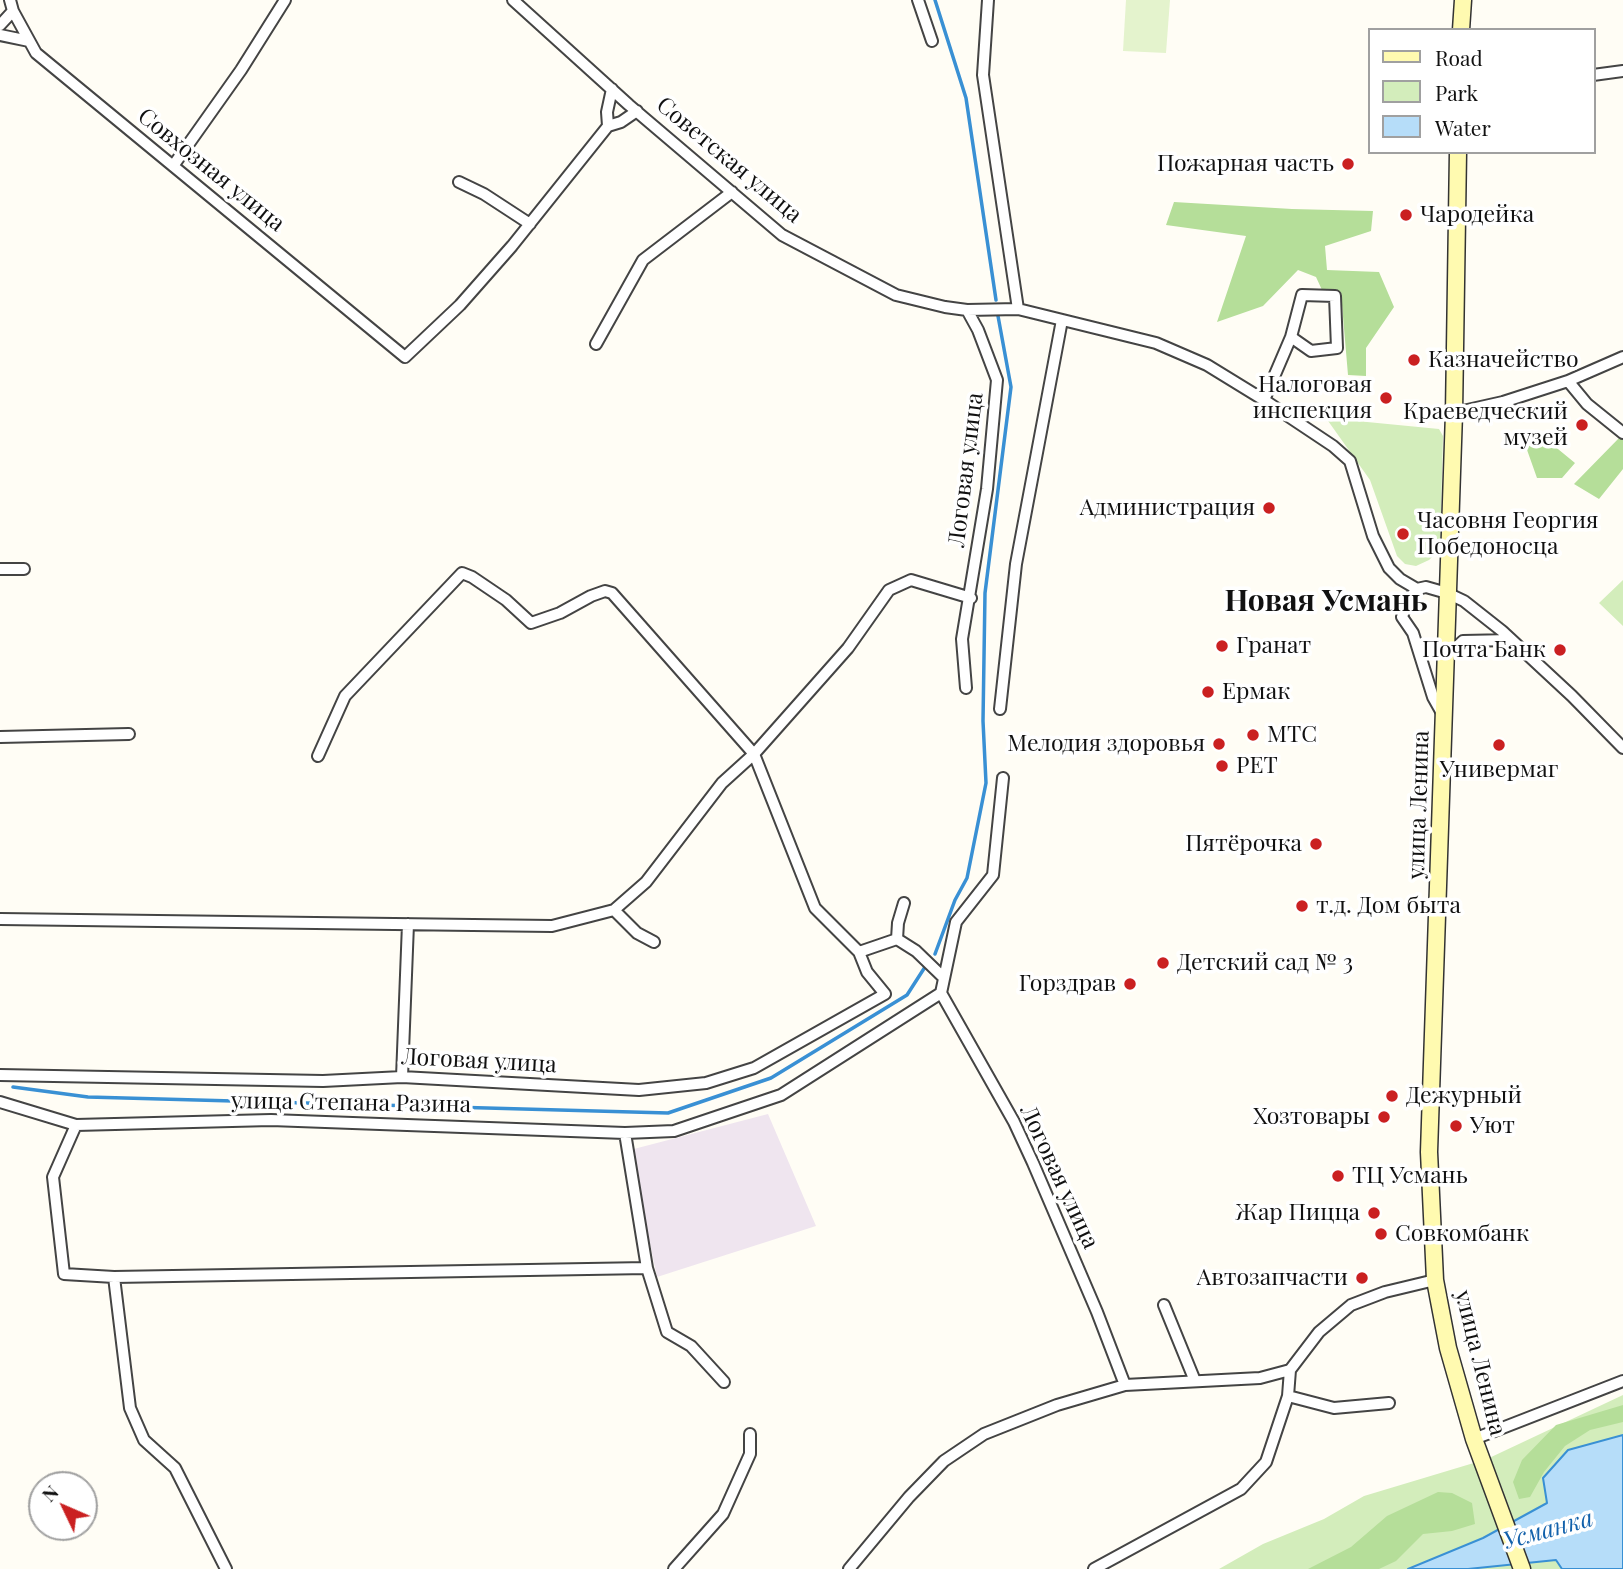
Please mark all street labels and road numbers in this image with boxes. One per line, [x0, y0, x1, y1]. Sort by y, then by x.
street label: Советская улица [651, 91, 807, 229]
street label: Совхозная улица [132, 102, 290, 238]
street label: Логовая улица [943, 391, 989, 549]
street label: улица Ленина [1403, 730, 1435, 880]
street label: Логовая улица [401, 1043, 557, 1079]
street label: улица Степана Разина [231, 1087, 471, 1119]
street label: Логовая улица [1014, 1101, 1104, 1253]
street label: улица Ленина [1449, 1287, 1511, 1439]

